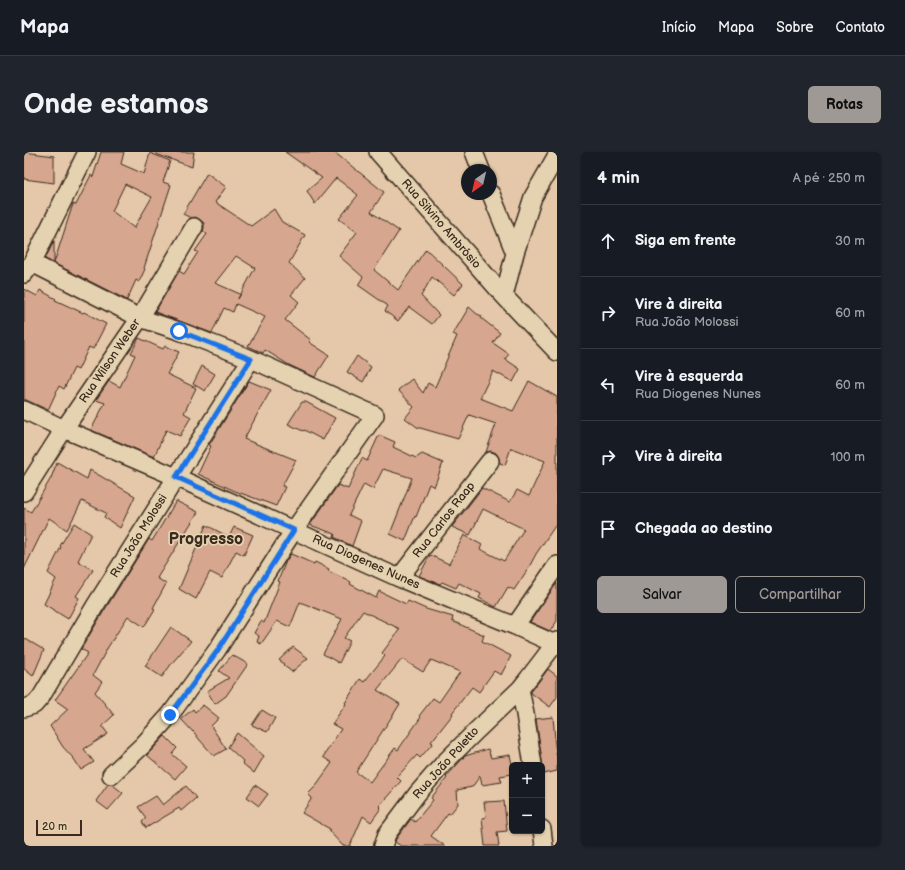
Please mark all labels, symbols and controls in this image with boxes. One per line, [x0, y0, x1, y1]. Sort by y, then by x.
text: Mapa [20, 16, 69, 39]
text: Início [662, 19, 696, 36]
text: Mapa [718, 19, 754, 36]
text: Sobre [776, 19, 814, 36]
text: Contato [836, 19, 885, 36]
button: Rotas [808, 86, 881, 123]
text: Onde estamos [24, 88, 209, 121]
north arrow [461, 164, 497, 200]
text: 4 min [597, 168, 640, 188]
text: A pé · 250 m [793, 170, 865, 186]
street label: Rua Silvino Ambrósio [398, 176, 484, 272]
icon: ahead [597, 230, 619, 252]
text: Siga em frente [635, 231, 736, 250]
text: 30 m [835, 233, 865, 249]
text: Vire à direita [635, 295, 722, 314]
icon: right [597, 302, 619, 324]
text: 60 m [835, 305, 865, 321]
text: Rua João Molossi [635, 314, 739, 330]
street label: Rua Wilson Weber [76, 315, 144, 406]
route start [170, 322, 188, 340]
text: Vire à esquerda [635, 367, 743, 386]
icon: left [597, 374, 619, 396]
text: 60 m [835, 377, 865, 393]
text: Rua Diogenes Nunes [635, 386, 761, 402]
icon: right [597, 446, 619, 468]
text: Vire à direita [635, 447, 722, 466]
text: 100 m [830, 449, 865, 465]
street label: Rua Carlos Raap [410, 479, 478, 561]
street label: Rua João Molossi [107, 491, 171, 581]
icon: arrive [597, 518, 619, 540]
text: Chegada ao destino [635, 519, 773, 538]
district label: Progresso [169, 530, 243, 549]
street label: Rua Diogenes Nunes [310, 532, 422, 593]
button: Salvar [597, 576, 727, 613]
button: Compartilhar [735, 576, 865, 613]
route end [161, 706, 179, 724]
street label: Rua João Poletto [410, 724, 482, 802]
map controls [509, 762, 545, 834]
button: + [509, 762, 545, 798]
button: − [509, 798, 545, 834]
scale bar [36, 818, 82, 837]
text: 20 m [42, 820, 67, 833]

